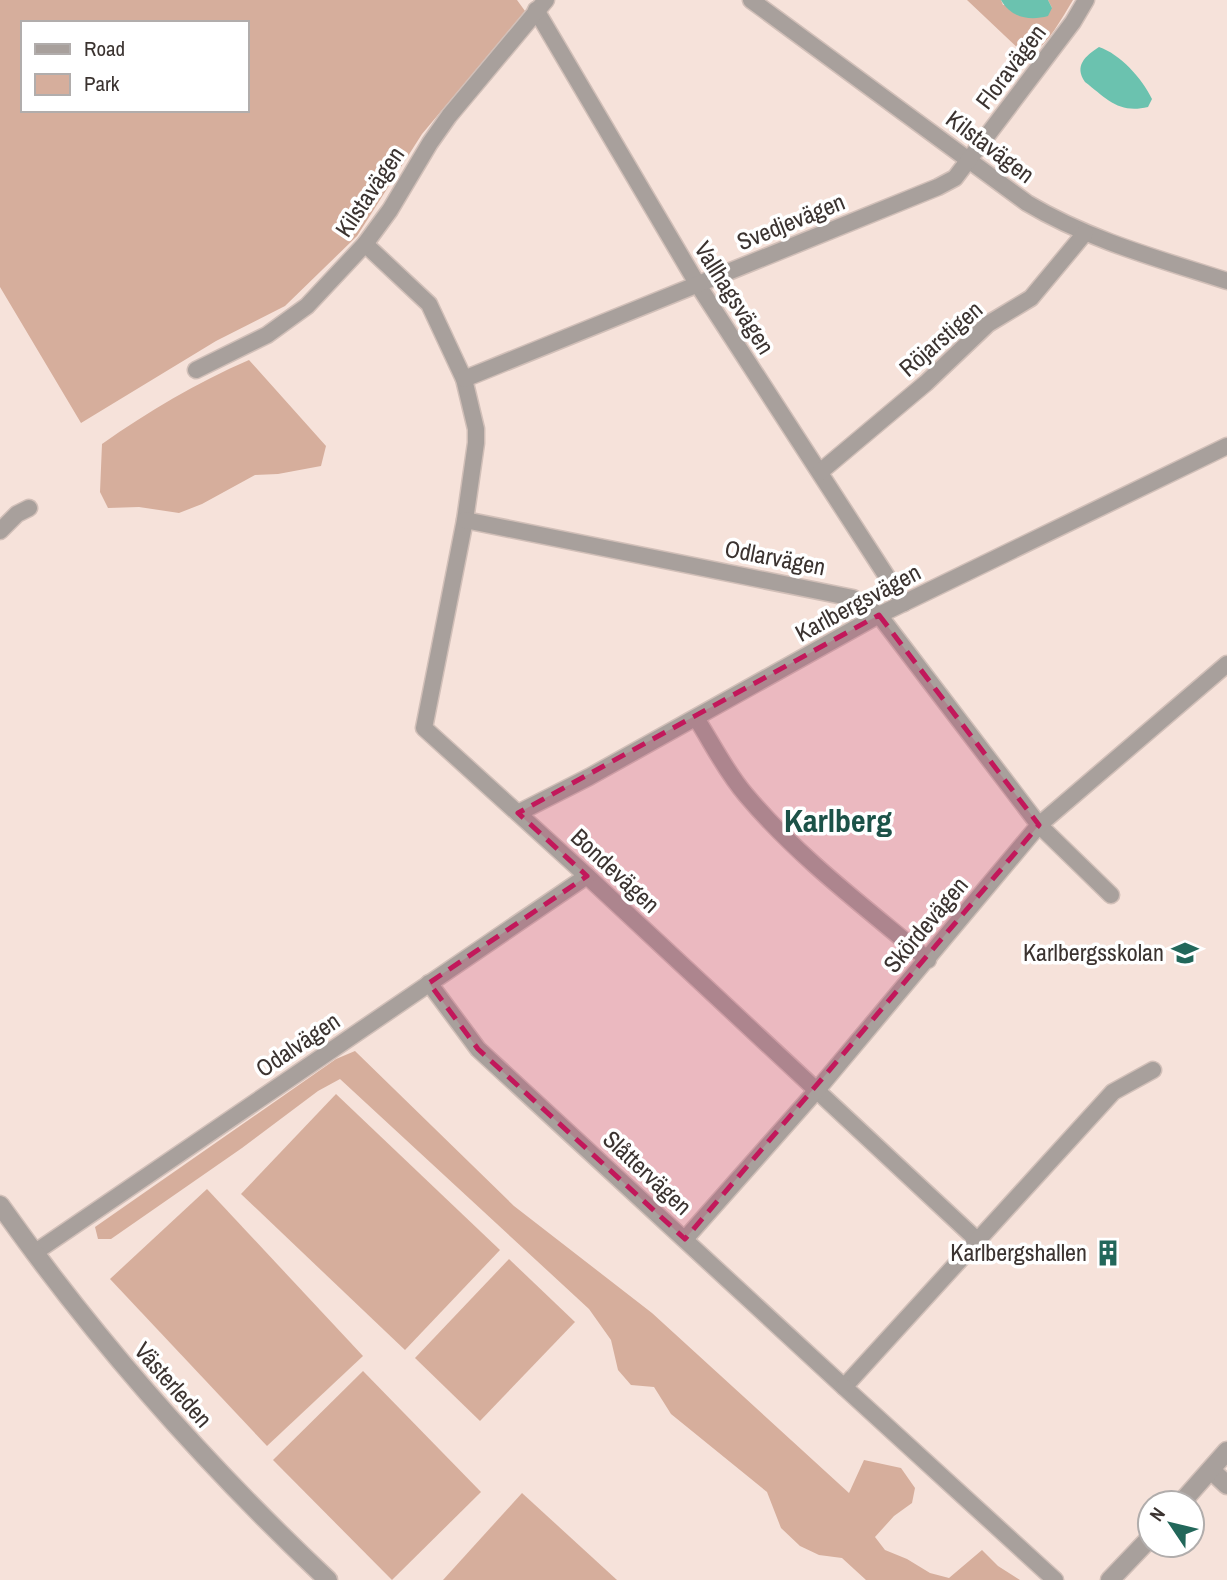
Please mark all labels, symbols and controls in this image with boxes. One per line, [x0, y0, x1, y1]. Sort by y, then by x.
street label: Floravägen [968, 17, 1053, 115]
legend [21, 21, 248, 112]
text: Road [84, 34, 125, 63]
text: Park [84, 69, 120, 98]
street label: Kilstavägen [940, 102, 1041, 190]
street label: Kilstavägen [327, 140, 411, 243]
street label: Svedjevägen [732, 185, 849, 257]
street label: Vallhagsvägen [687, 235, 782, 360]
street label: Röjarstigen [892, 293, 989, 383]
street label: Odlarvägen [722, 532, 828, 582]
street label: Karlbergsvägen [789, 556, 926, 649]
district label: Karlberg [784, 799, 892, 842]
street label: Bondevägen [564, 821, 667, 920]
street label: Skördevägen [876, 870, 975, 979]
place label: Karlbergsskolan [1023, 936, 1164, 968]
school or university icon: Karlbergsskolan [1170, 938, 1200, 968]
street label: Odalvägen [249, 1004, 346, 1084]
street label: Slåttervägen [596, 1123, 699, 1222]
place label: Karlbergshallen [950, 1236, 1087, 1268]
building icon: Karlbergshallen [1093, 1238, 1123, 1268]
street label: Västerleden [128, 1335, 220, 1434]
north arrow [1136, 1489, 1206, 1559]
text: N [1143, 1502, 1171, 1526]

